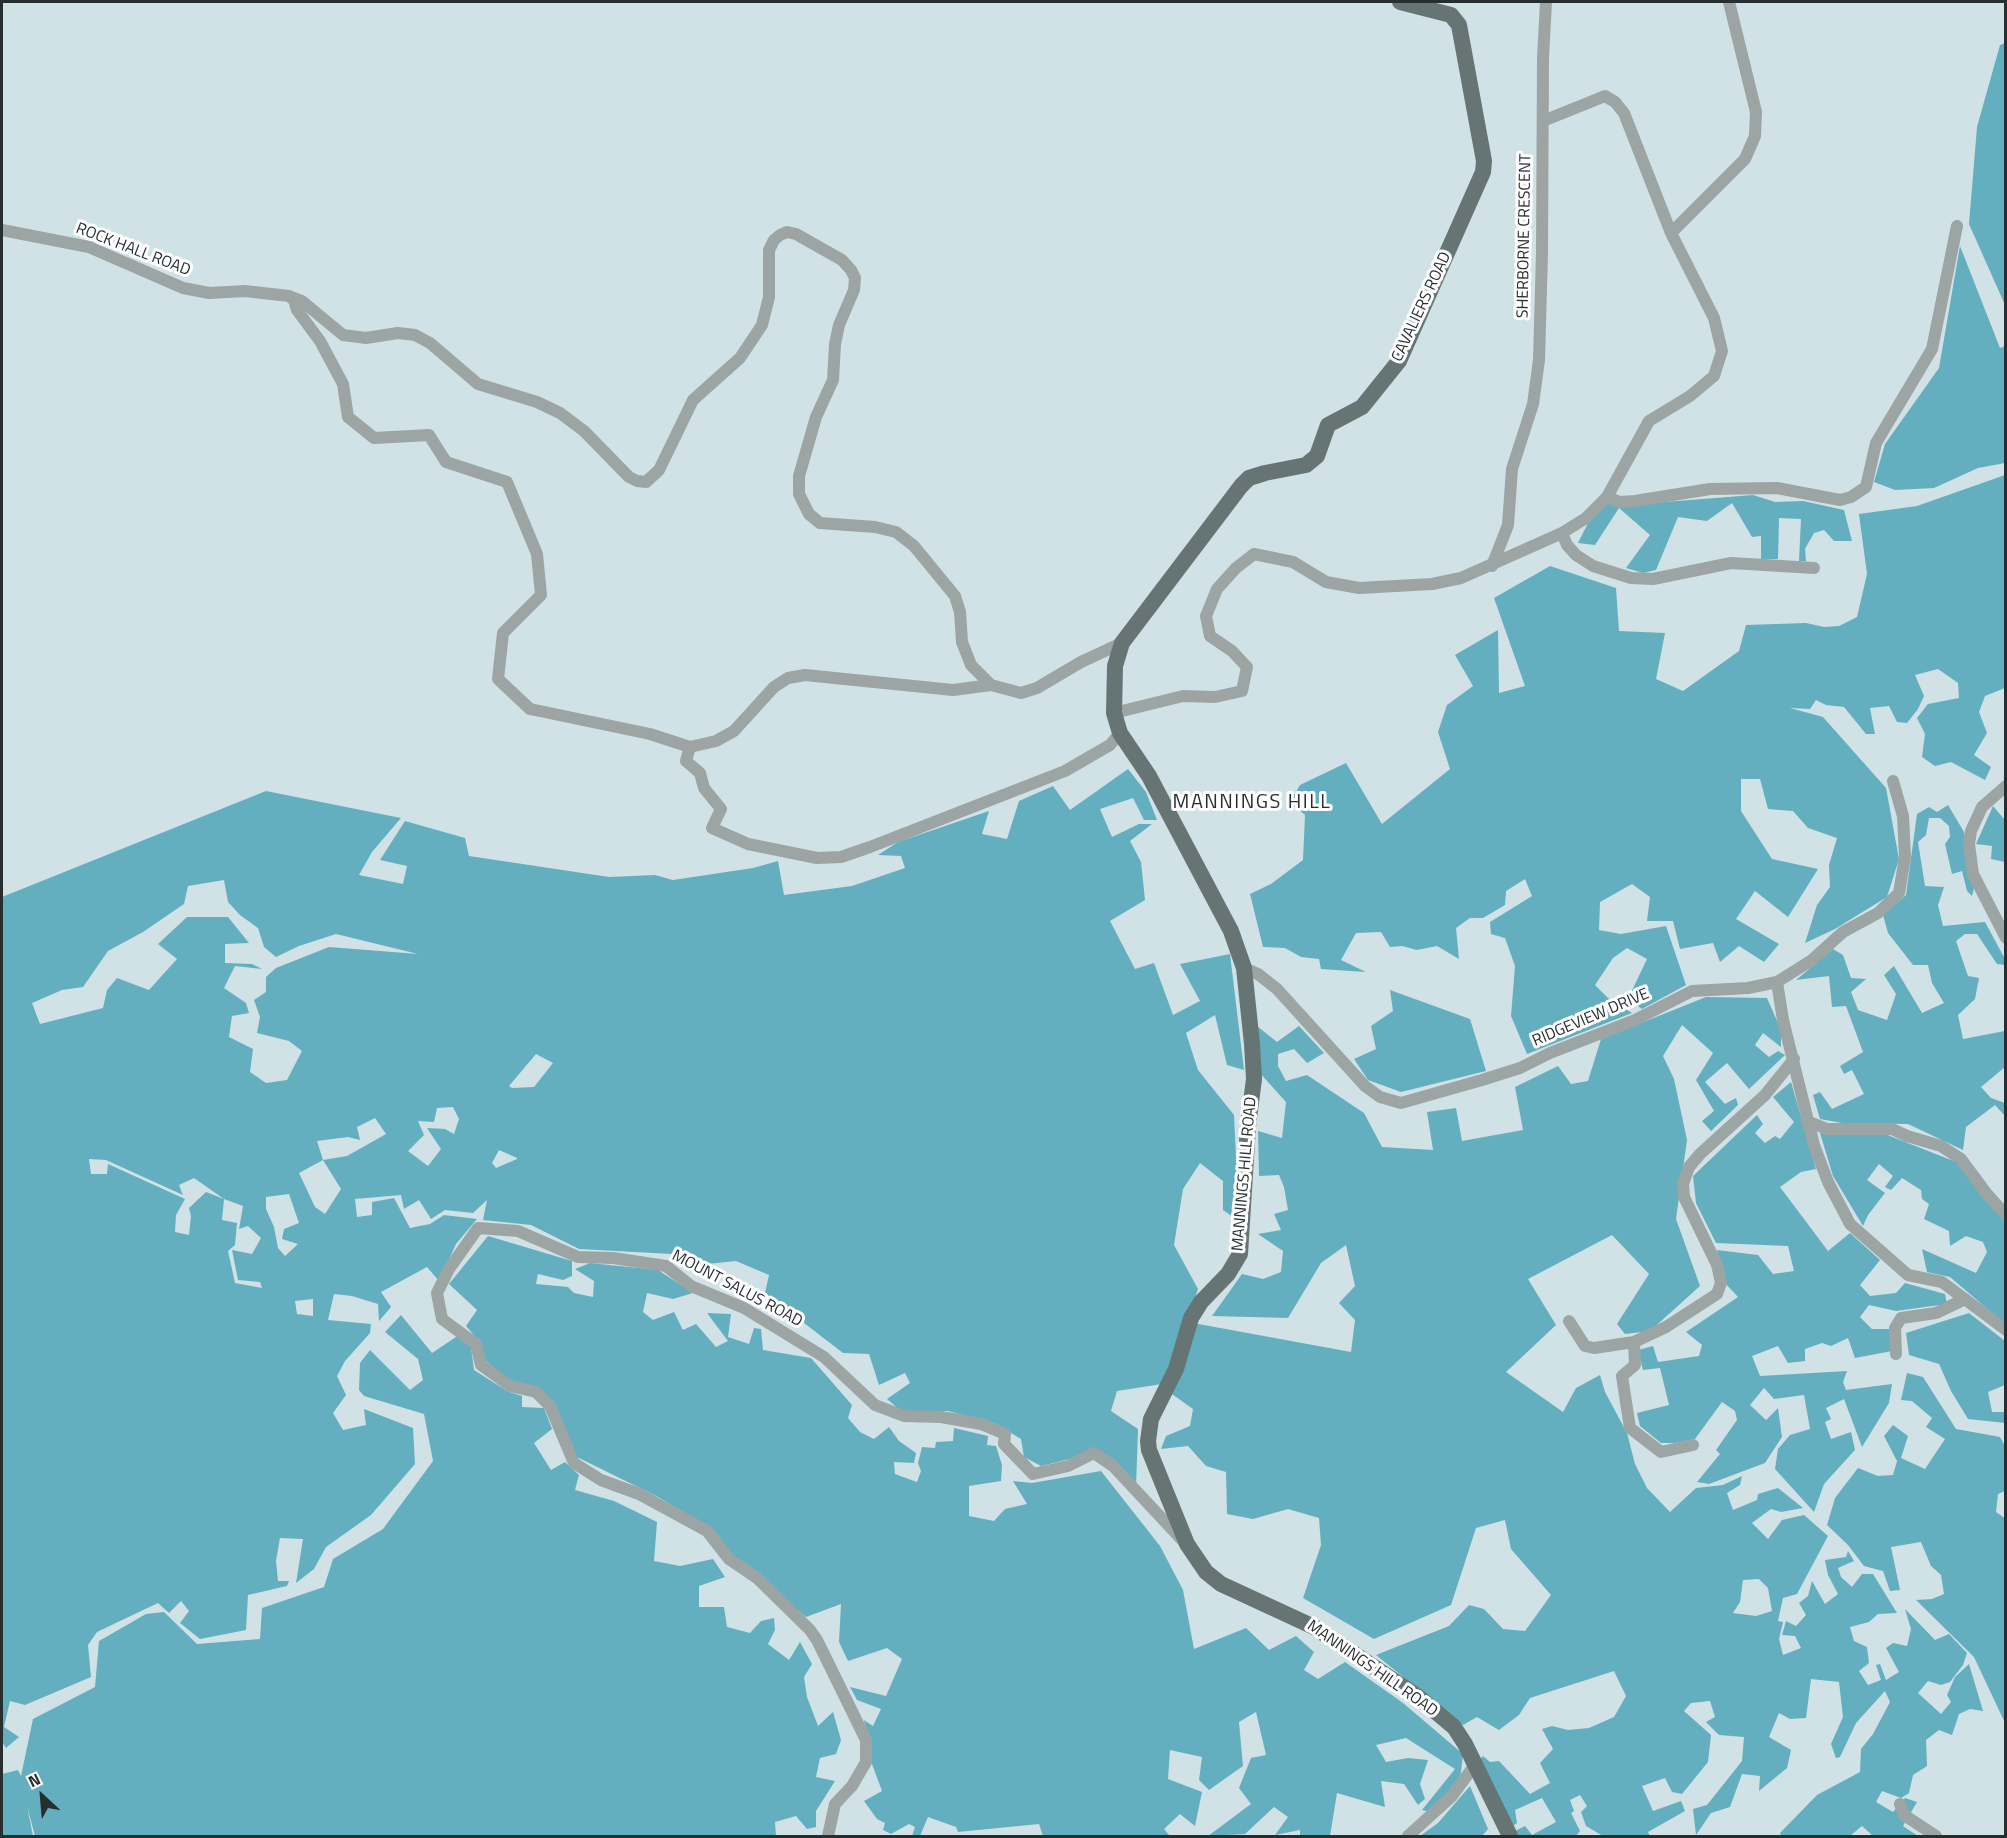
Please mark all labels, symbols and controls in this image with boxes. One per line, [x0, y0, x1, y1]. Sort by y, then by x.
street label: SHERBORNE CRESCENT [1514, 154, 1536, 318]
street label: ROCK HALL ROAD [73, 219, 193, 281]
street label: CAVALIERS ROAD [1388, 249, 1456, 365]
district label: MANNINGS HILL [1173, 791, 1331, 815]
street label: RIDGEVIEW DRIVE [1530, 985, 1652, 1051]
street label: MANNINGS HILL ROAD [1229, 1096, 1261, 1252]
street label: MOUNT SALUS ROAD [668, 1246, 806, 1332]
street label: MANNINGS HILL ROAD [1303, 1617, 1441, 1721]
north arrow [12, 1766, 72, 1826]
text: N [24, 1767, 44, 1793]

